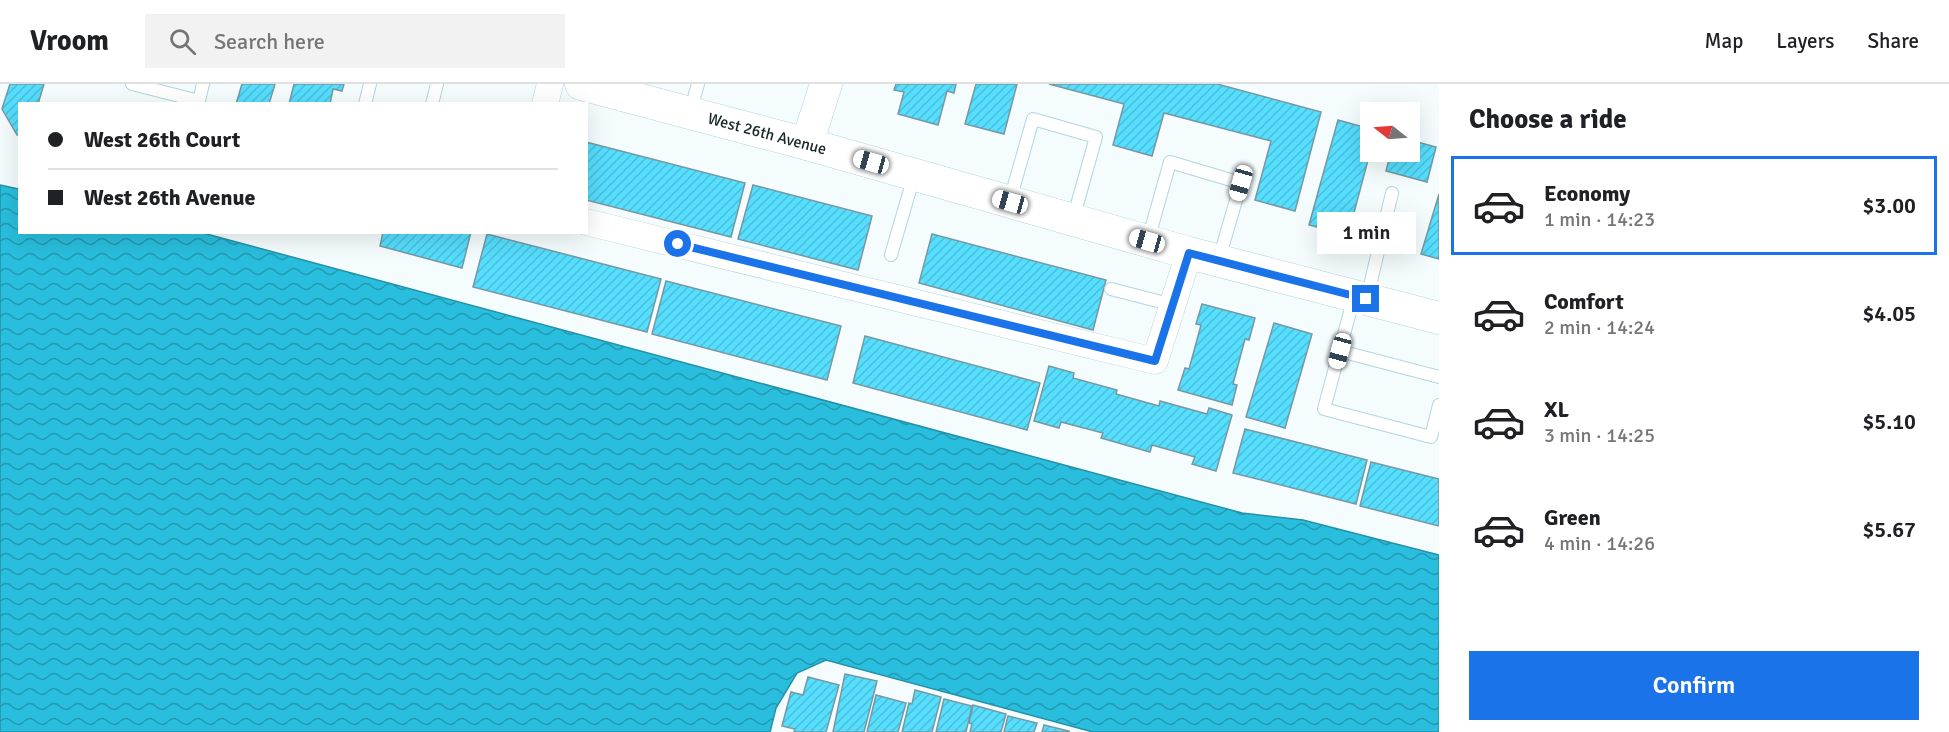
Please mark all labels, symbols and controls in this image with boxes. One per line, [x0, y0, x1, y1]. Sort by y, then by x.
search box [145, 14, 565, 68]
text: Vroom [30, 24, 109, 58]
icon: search [166, 25, 199, 58]
text: Search here [214, 28, 325, 55]
text: Map [1705, 28, 1743, 54]
text: Layers [1776, 28, 1834, 54]
text: Share [1867, 28, 1919, 54]
north arrow [1360, 102, 1420, 162]
map controls [1360, 102, 1420, 162]
text: Choose a ride [1469, 103, 1627, 136]
street label: West 26th Avenue [705, 109, 829, 159]
text: West 26th Court [84, 126, 240, 153]
car [851, 148, 891, 176]
car [1227, 163, 1255, 203]
icon: car [1472, 179, 1526, 233]
text: Economy [1544, 180, 1630, 207]
text: West 26th Avenue [84, 184, 255, 211]
car [990, 188, 1030, 216]
text: $3.00 [1862, 192, 1916, 219]
text: 1 min · 14:23 [1544, 207, 1655, 232]
callout: 1 min [1316, 212, 1416, 254]
text: 1 min [1343, 220, 1390, 245]
car [1127, 227, 1167, 255]
route start [664, 230, 691, 257]
route end [1352, 285, 1379, 312]
icon: car [1472, 287, 1526, 341]
text: Comfort [1544, 288, 1624, 315]
text: $4.05 [1862, 300, 1916, 327]
text: 2 min · 14:24 [1544, 315, 1655, 340]
car [1327, 331, 1353, 371]
icon: car [1472, 395, 1526, 449]
text: XL [1544, 396, 1569, 423]
text: $5.10 [1862, 408, 1916, 435]
text: 3 min · 14:25 [1544, 423, 1655, 448]
icon: car [1472, 503, 1526, 557]
text: Green [1544, 504, 1601, 531]
text: $5.67 [1862, 516, 1916, 543]
text: 4 min · 14:26 [1544, 531, 1655, 556]
button: Confirm [1469, 651, 1919, 720]

